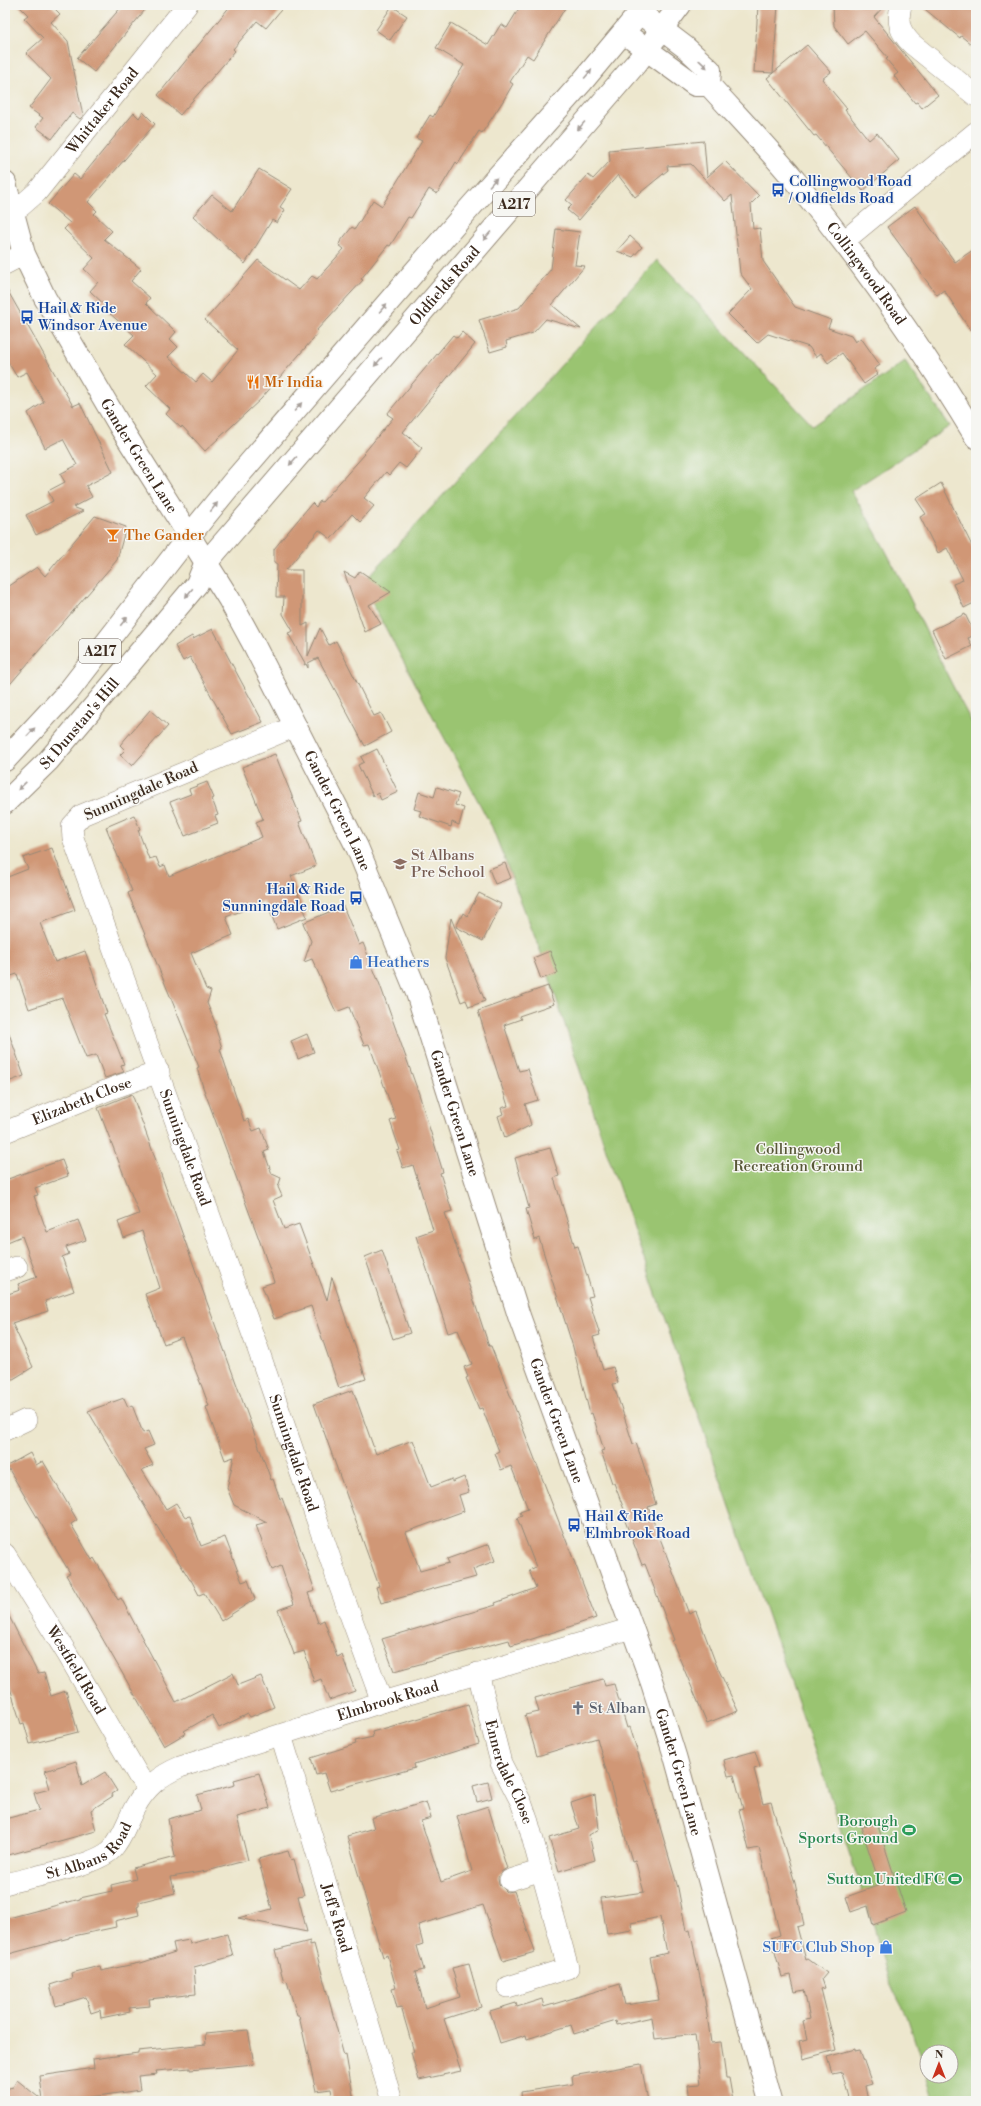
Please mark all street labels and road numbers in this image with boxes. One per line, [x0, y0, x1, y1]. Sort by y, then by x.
street label: Whittaker Road [62, 63, 143, 159]
road number: A217 [493, 192, 535, 216]
street label: Collingwood Road [822, 219, 910, 329]
street label: Oldfields Road [405, 242, 485, 330]
street label: Gander Green Lane [96, 395, 182, 517]
road number: A217 [79, 639, 121, 663]
street label: St Dunstan's Hill [36, 674, 124, 774]
street label: Gander Green Lane [299, 747, 375, 874]
street label: Sunningdale Road [81, 758, 202, 825]
street label: Gander Green Lane [426, 1047, 483, 1179]
street label: Elizabeth Close [30, 1073, 134, 1130]
street label: Sunningdale Road [155, 1087, 215, 1209]
street label: Gander Green Lane [525, 1355, 588, 1486]
street label: Sunningdale Road [264, 1392, 322, 1515]
street label: Westfield Road [42, 1621, 110, 1718]
street label: Elmbrook Road [335, 1677, 441, 1726]
street label: Gander Green Lane [651, 1706, 706, 1838]
street label: Ennerdale Close [480, 1718, 537, 1827]
street label: St Albans Road [44, 1819, 137, 1884]
street label: Jeff's Road [316, 1880, 356, 1955]

